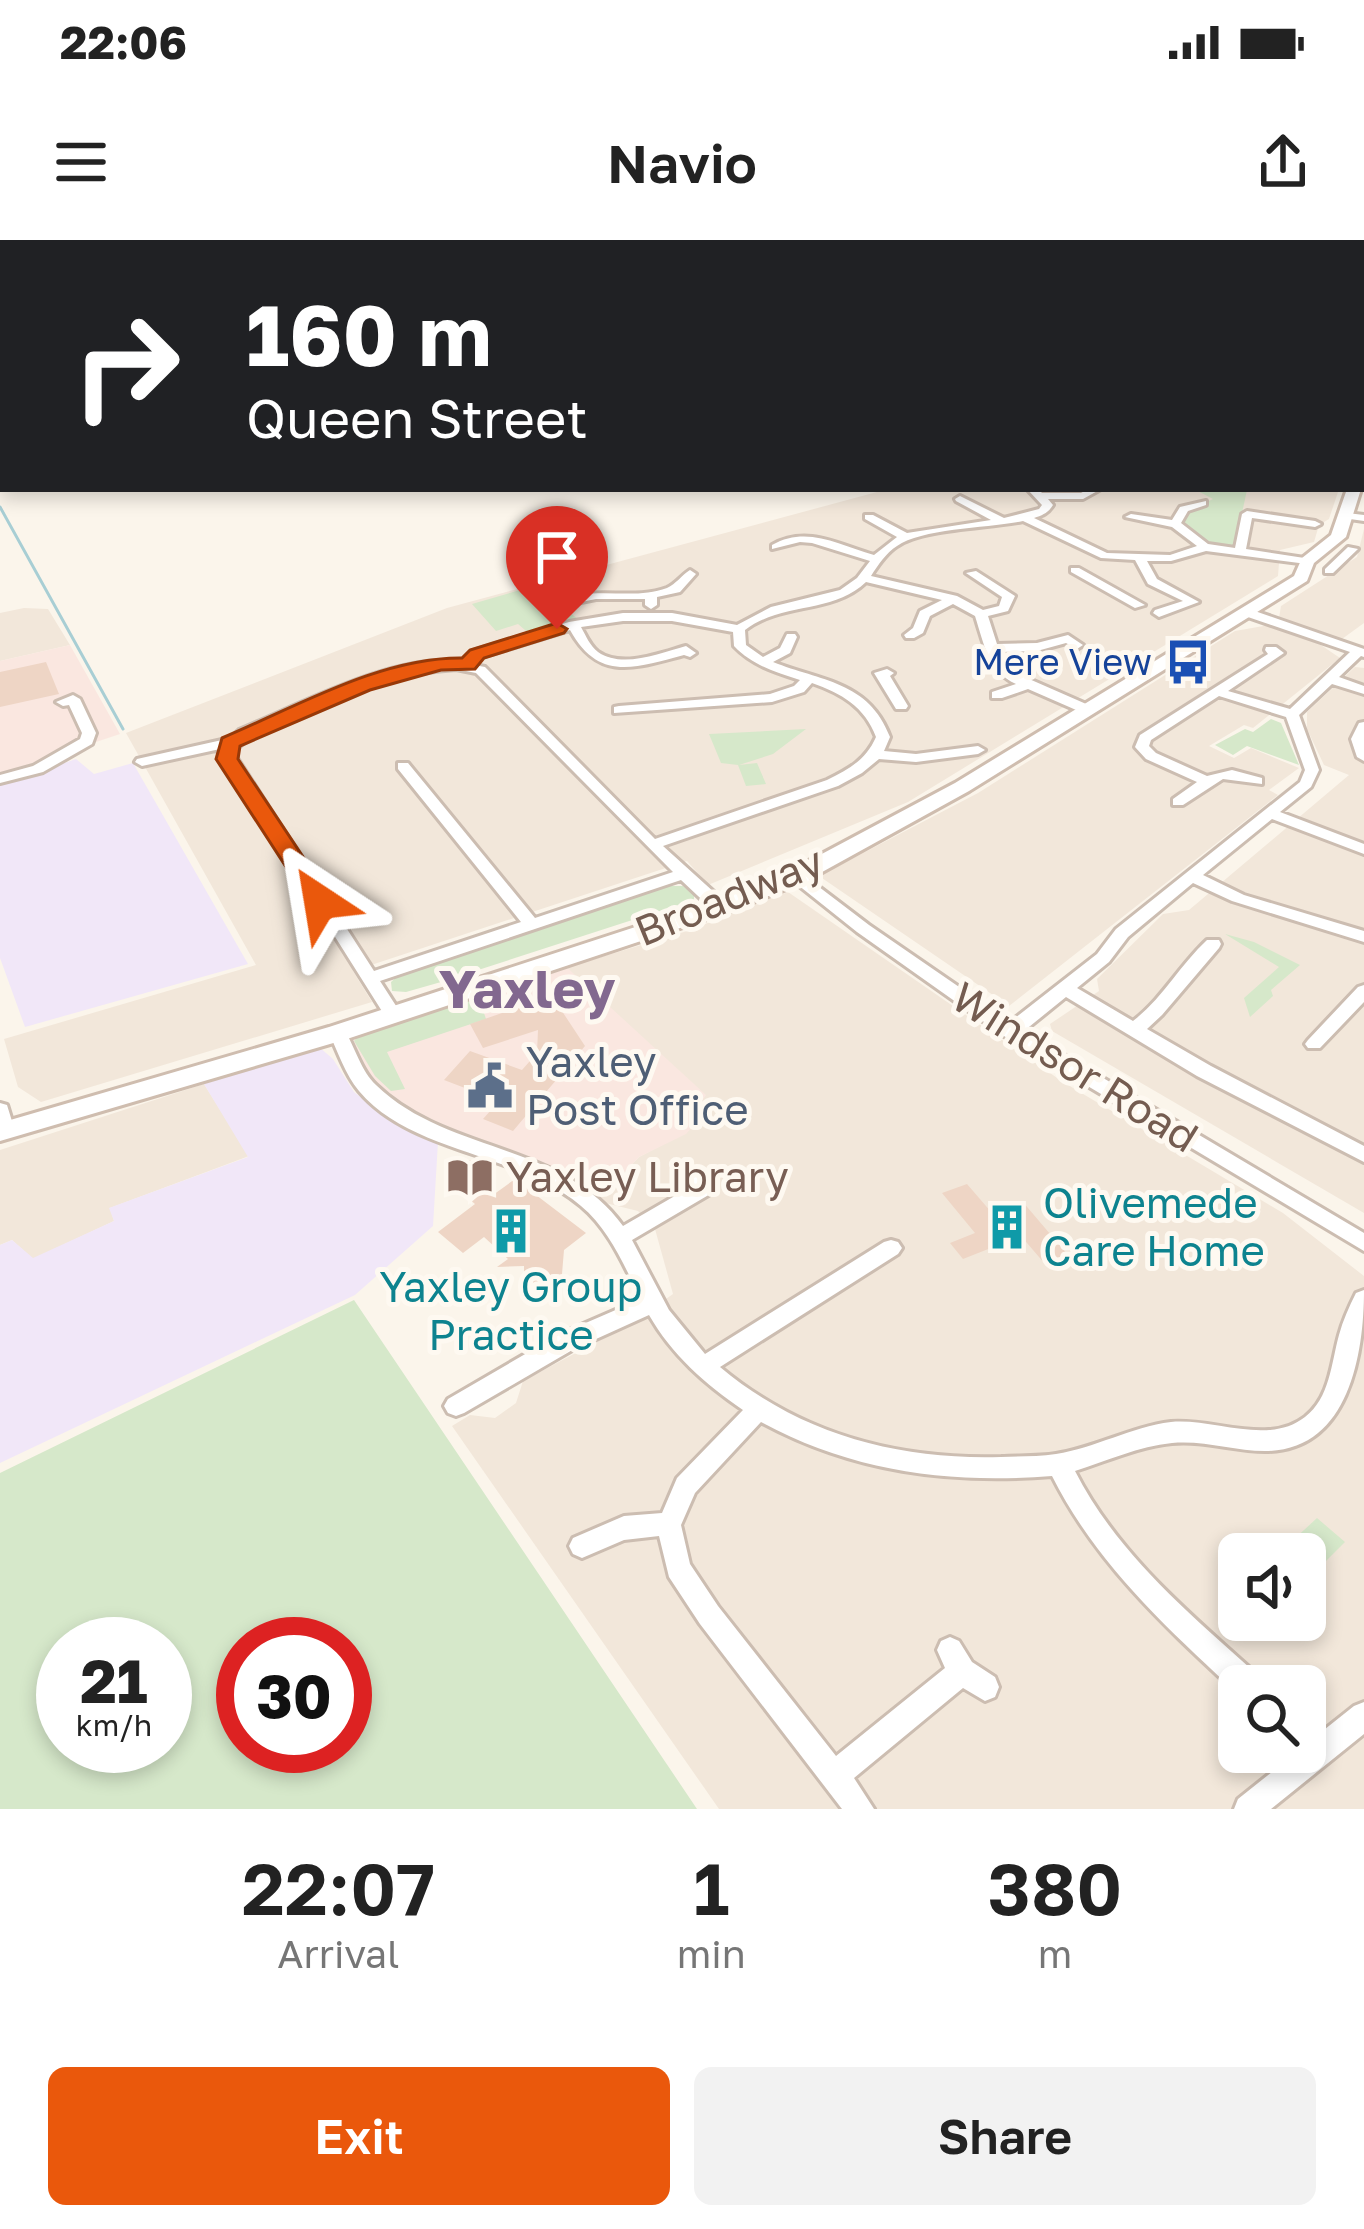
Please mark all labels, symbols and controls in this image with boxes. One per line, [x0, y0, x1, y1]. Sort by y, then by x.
text: 22:06 [60, 15, 187, 69]
icon: menu [48, 129, 114, 195]
icon: share [1250, 129, 1316, 195]
text: Navio [607, 130, 757, 195]
text: 160 m [246, 284, 492, 384]
icon: right [48, 288, 204, 444]
text: Queen Street [246, 385, 588, 450]
pin [506, 506, 608, 629]
icon: arrive [524, 524, 590, 590]
bus stop icon: Mere View [1163, 637, 1213, 687]
place label: Mere View [973, 640, 1152, 683]
street label: Broadway [627, 835, 830, 955]
position arrow [257, 839, 383, 965]
district label: Yaxley [438, 955, 616, 1020]
street label: Windsor Road [943, 971, 1208, 1162]
place label: Yaxley Post Office [526, 1036, 749, 1134]
public building icon: Yaxley Post Office [465, 1061, 515, 1111]
place label: Yaxley Library [506, 1151, 789, 1201]
library icon: Yaxley Library [445, 1152, 495, 1202]
place label: Olivemede Care Home [1043, 1177, 1265, 1275]
building icon: Olivemede Care Home [982, 1202, 1032, 1252]
building icon: Yaxley Group Practice [486, 1206, 536, 1256]
place label: Yaxley Group Practice [380, 1261, 642, 1359]
map controls [1218, 1533, 1326, 1773]
button: sound [1218, 1533, 1326, 1641]
speed limit sign: 30 [216, 1617, 372, 1773]
text: 21 [80, 1644, 148, 1716]
button: search [1218, 1665, 1326, 1773]
text: km/h [76, 1707, 152, 1743]
text: 22:07 [242, 1844, 435, 1931]
text: 1 [693, 1844, 729, 1931]
text: 380 [987, 1844, 1122, 1931]
text: Arrival [277, 1930, 400, 1977]
text: min [677, 1930, 746, 1977]
text: m [1038, 1930, 1072, 1977]
button: Exit [48, 2067, 670, 2205]
button: Share [694, 2067, 1316, 2205]

